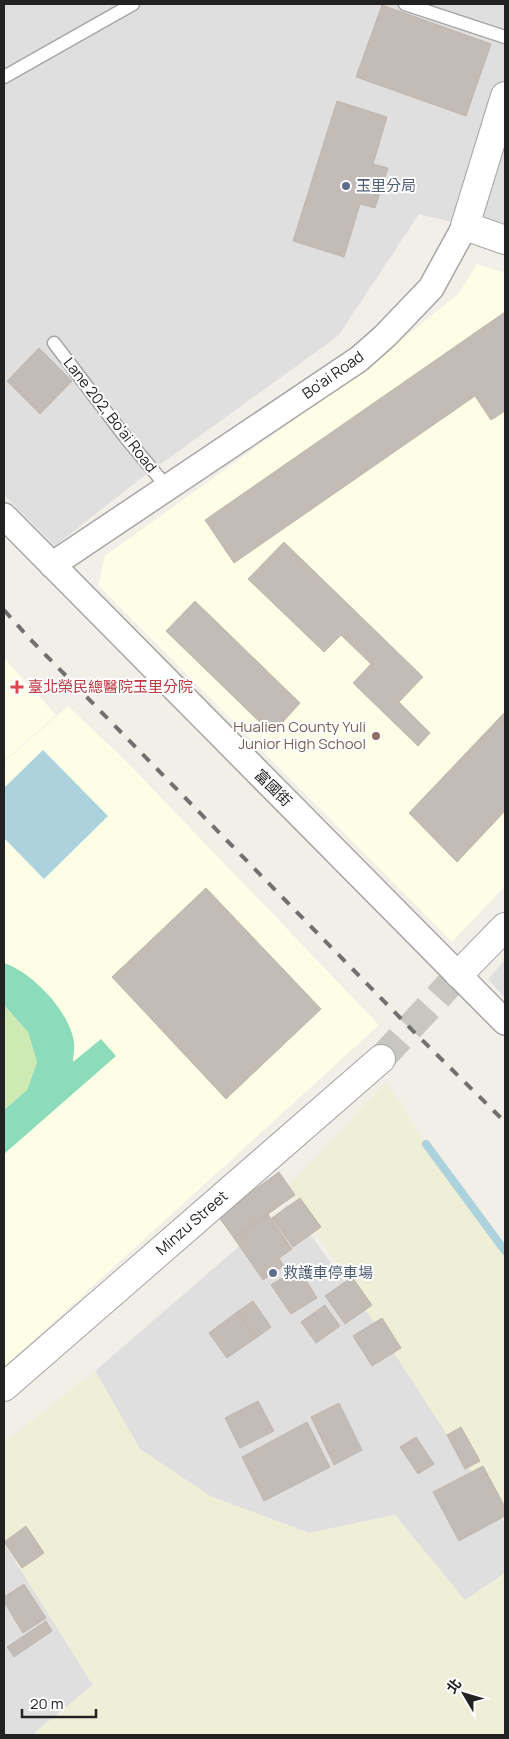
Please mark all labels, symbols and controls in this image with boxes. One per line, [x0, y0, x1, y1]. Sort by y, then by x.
place label: 玉里分局 [356, 175, 416, 196]
marker: 玉里分局 [340, 180, 352, 192]
street label: Bo'ai Road [298, 346, 368, 403]
street label: Lane 202, Bo'ai Road [59, 353, 162, 477]
place label: 臺北榮民總醫院玉里分院 [28, 676, 193, 697]
marker: 臺北榮民總醫院玉里分院 [10, 680, 24, 694]
place label: Hualien County Yuli Junior High School [233, 716, 366, 754]
marker: Hualien County Yuli Junior High School [370, 730, 382, 742]
street label: 富國街 [250, 764, 297, 811]
street label: Minzu Street [151, 1186, 232, 1260]
place label: 救護車停車場 [283, 1262, 373, 1283]
marker: 救護車停車場 [267, 1267, 279, 1279]
north arrow [439, 1669, 489, 1719]
text: 北 [442, 1674, 465, 1697]
scale bar [22, 1686, 96, 1718]
text: 20 m [30, 1693, 63, 1714]

